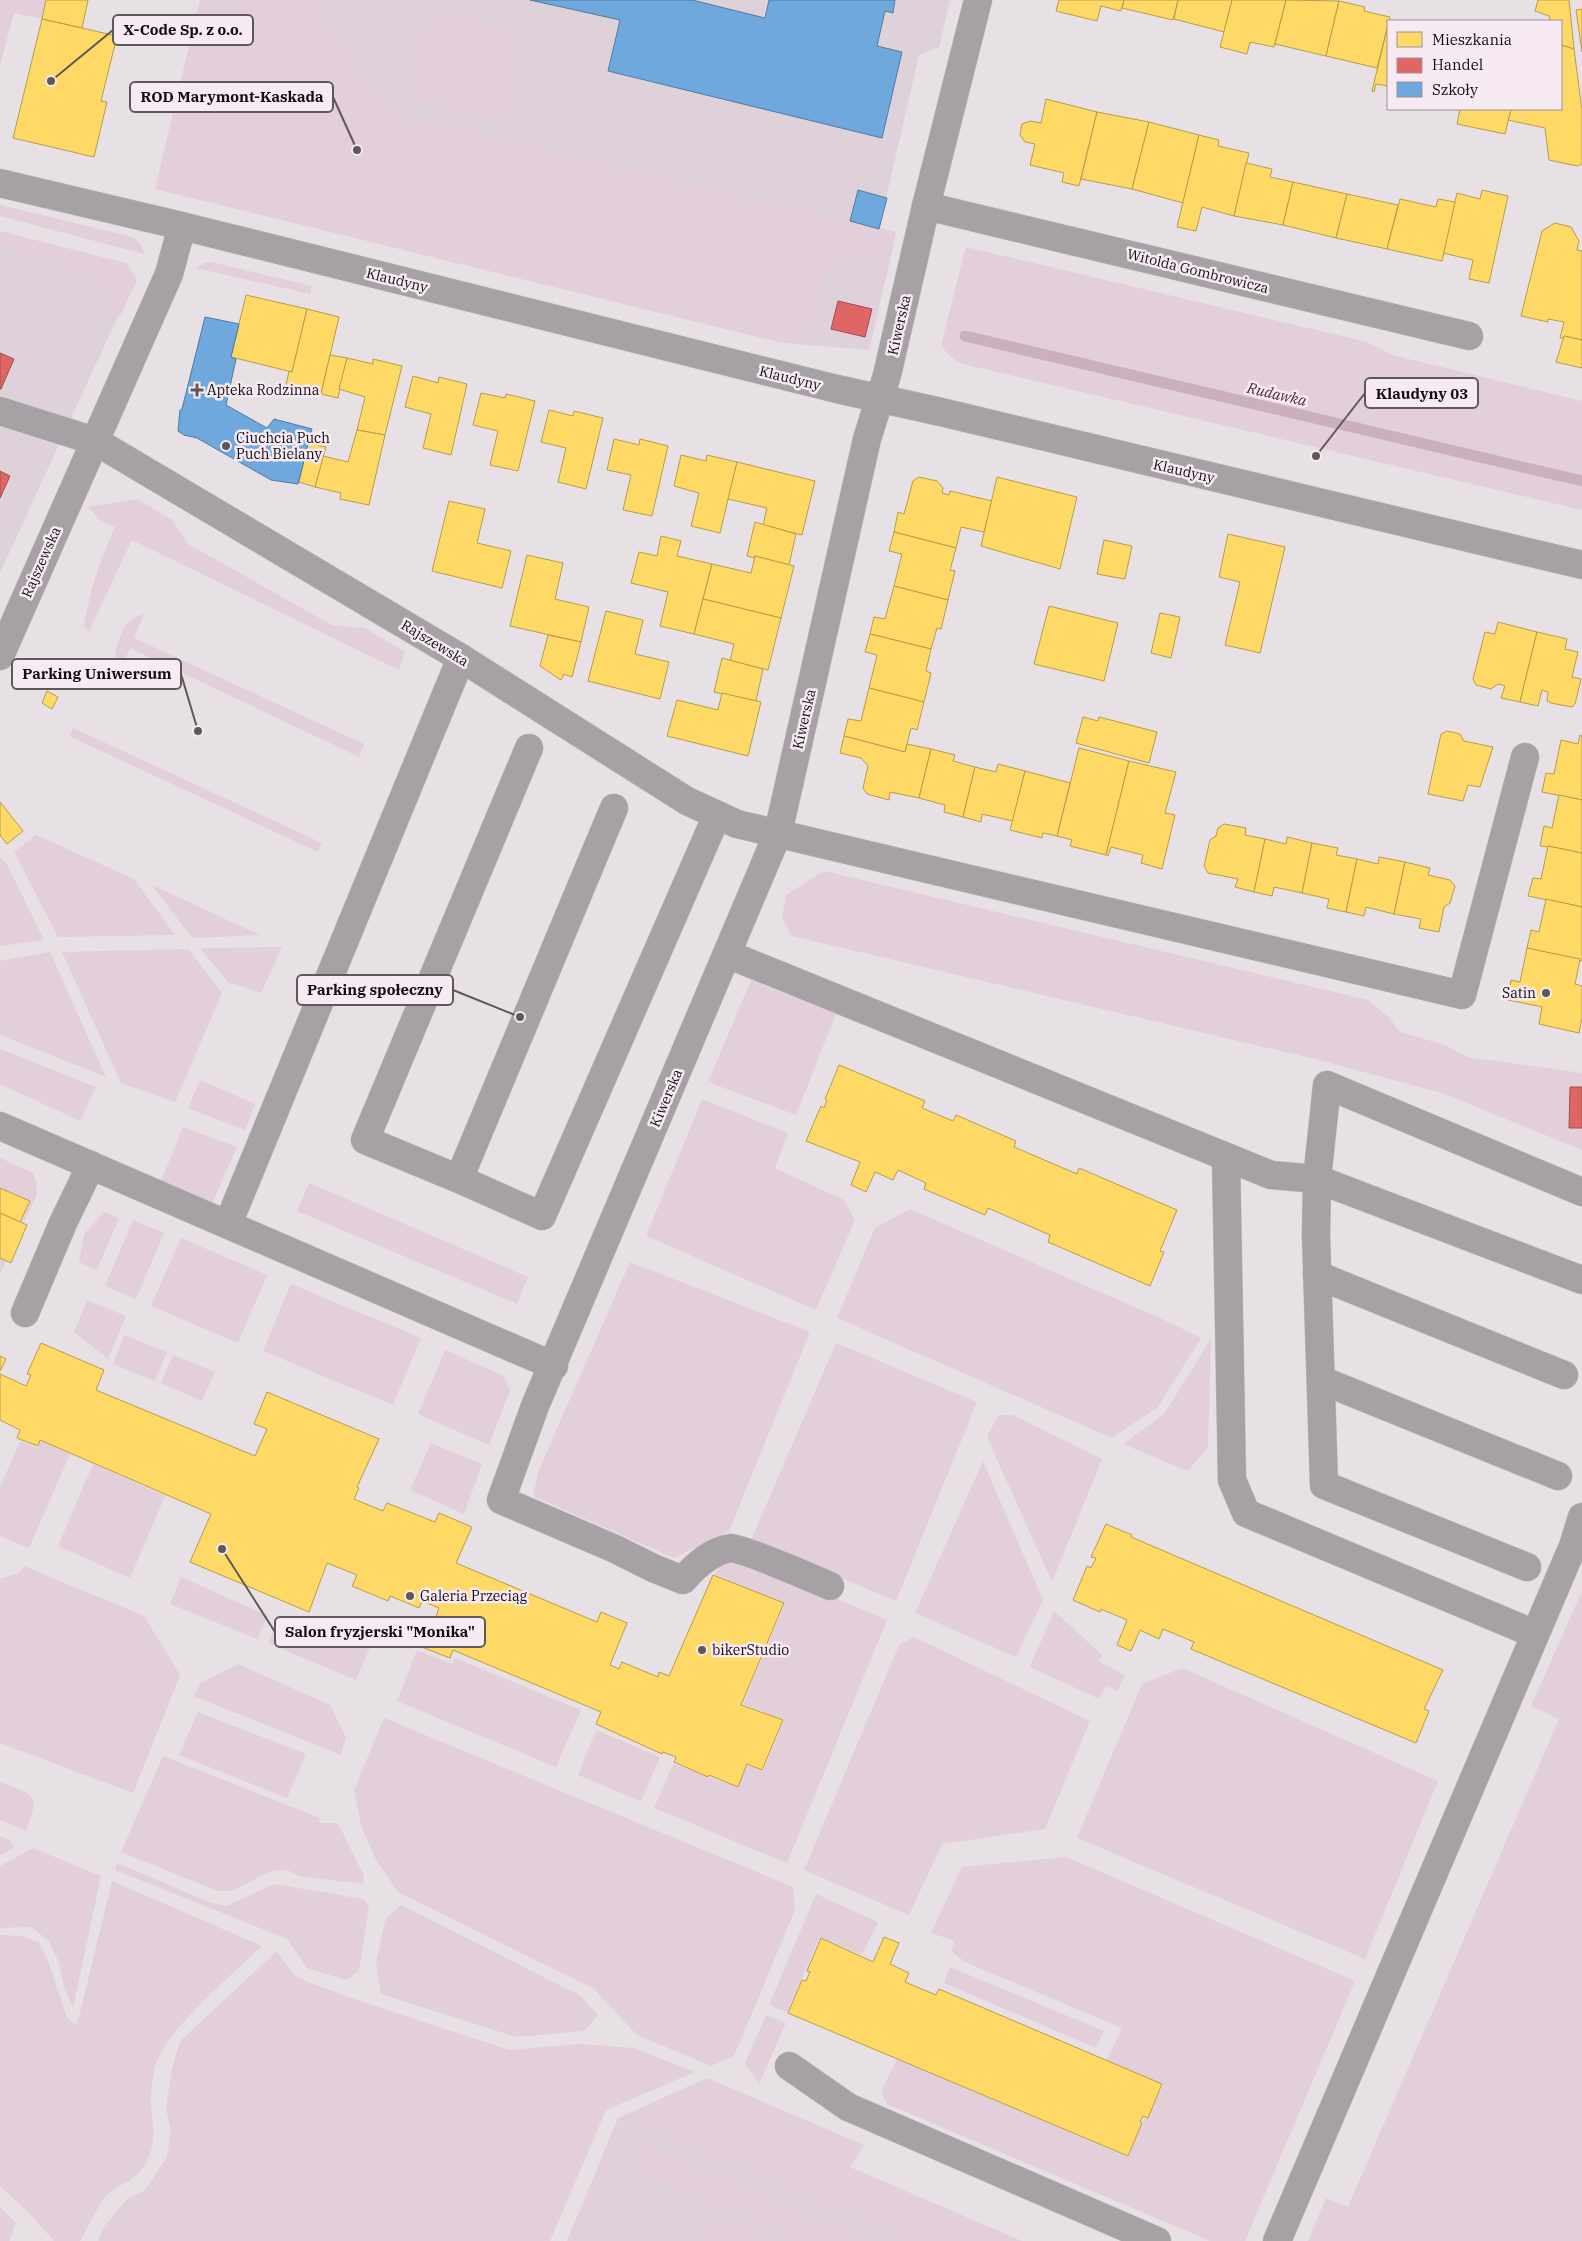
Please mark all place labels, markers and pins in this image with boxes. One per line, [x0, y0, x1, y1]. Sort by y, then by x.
callout: X-Code Sp. z o.o. [113, 15, 253, 45]
callout: ROD Marymont-Kaskada [130, 82, 333, 112]
callout: Klaudyny 03 [1365, 378, 1478, 408]
place label: Apteka Rodzinna [207, 381, 320, 399]
marker: Apteka Rodzinna [191, 384, 203, 396]
place label: Ciuchcia Puch Puch Bielany [236, 429, 330, 463]
marker: Ciuchcia Puch Puch Bielany [220, 440, 232, 452]
callout: Parking Uniwersum [12, 659, 181, 689]
callout: Parking społeczny [297, 975, 453, 1005]
place label: Satin [1502, 984, 1536, 1002]
marker: Satin [1540, 987, 1552, 999]
place label: Galeria Przeciąg [420, 1587, 528, 1605]
marker: Galeria Przeciąg [404, 1590, 416, 1602]
callout: Salon fryzjerski "Monika" [275, 1617, 485, 1647]
place label: bikerStudio [712, 1641, 789, 1659]
marker: bikerStudio [696, 1644, 708, 1656]

